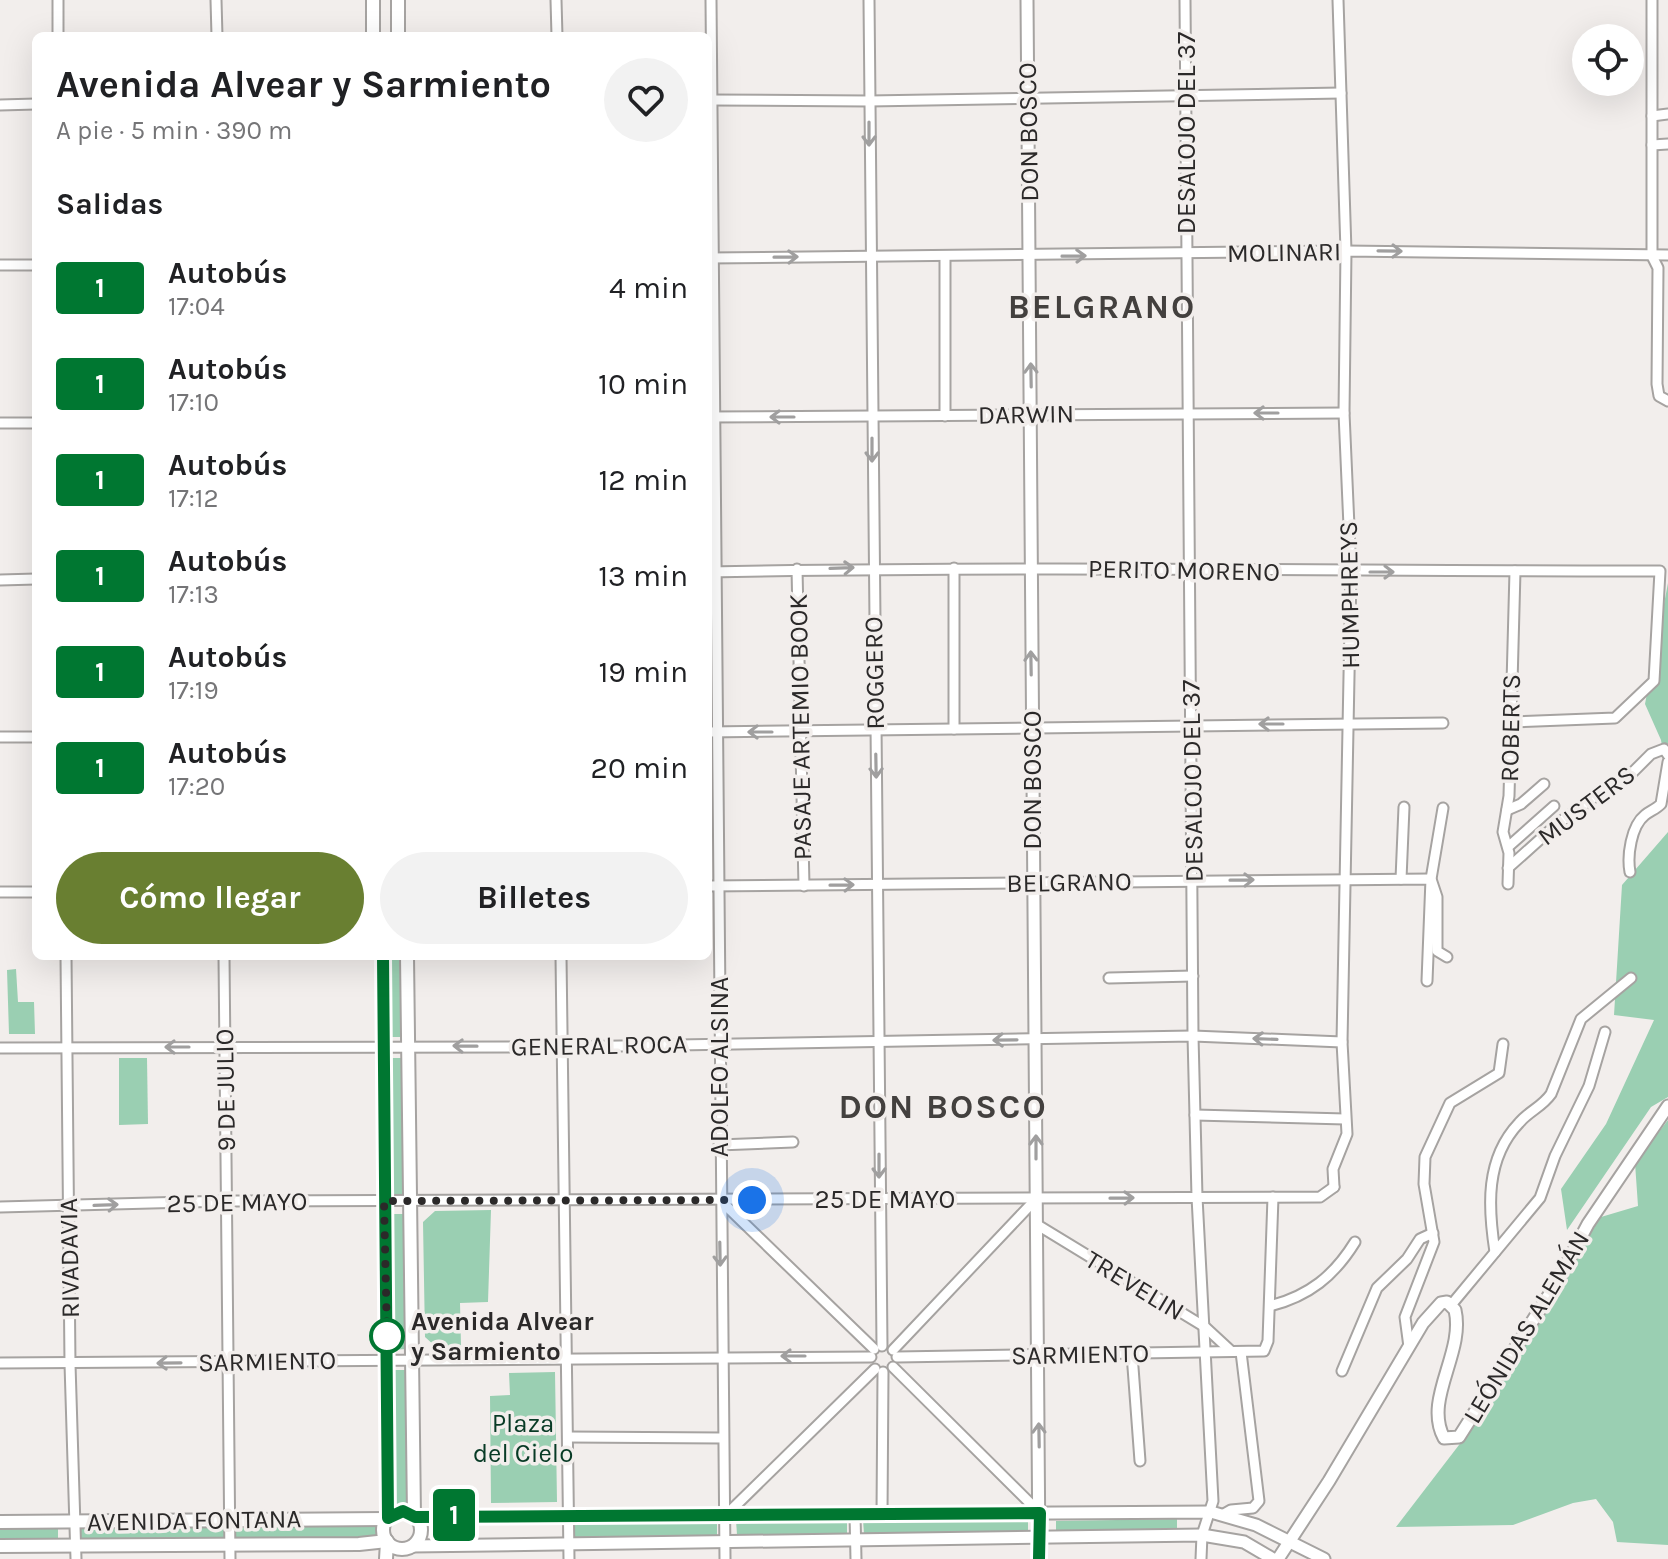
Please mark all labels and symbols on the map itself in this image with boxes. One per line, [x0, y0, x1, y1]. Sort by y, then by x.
street label: DESALOJO DEL 37 [1171, 32, 1202, 234]
street label: DON BOSCO [1012, 62, 1045, 202]
one-way arrow [861, 120, 877, 147]
street label: MOLINARI [1227, 236, 1341, 269]
one-way arrow [1376, 244, 1403, 259]
one-way arrow [1060, 248, 1087, 263]
one-way arrow [772, 250, 799, 265]
district label: BELGRANO [1008, 287, 1196, 327]
one-way arrow [1023, 362, 1039, 389]
street label: DARWIN [978, 398, 1074, 431]
one-way arrow [1253, 405, 1280, 421]
one-way arrow [769, 409, 796, 425]
one-way arrow [864, 436, 880, 463]
street label: HUMPHREYS [1333, 521, 1366, 669]
street label: PERITO MORENO [1088, 553, 1280, 588]
one-way arrow [828, 560, 855, 576]
one-way arrow [1368, 564, 1395, 580]
street label: PASAJE ARTEMIO BOOK [783, 593, 818, 860]
street label: ROGGERO [858, 616, 891, 730]
one-way arrow [1024, 650, 1039, 677]
street label: ROBERTS [1494, 674, 1527, 782]
street label: DESALOJO DEL 37 [1175, 679, 1210, 882]
street label: DON BOSCO [1017, 710, 1048, 850]
one-way arrow [1258, 716, 1285, 732]
one-way arrow [747, 724, 774, 740]
one-way arrow [868, 752, 884, 779]
street label: MUSTERS [1531, 759, 1641, 852]
street label: BELGRANO [1006, 866, 1132, 899]
one-way arrow [1228, 872, 1255, 888]
one-way arrow [828, 877, 855, 893]
street label: ADOLFO ALSINA [704, 977, 735, 1157]
street label: 9 DE JULIO [209, 1028, 242, 1152]
street label: GENERAL ROCA [510, 1028, 688, 1063]
one-way arrow [1252, 1031, 1279, 1046]
one-way arrow [992, 1032, 1019, 1048]
one-way arrow [452, 1038, 479, 1054]
one-way arrow [164, 1039, 191, 1055]
district label: DON BOSCO [838, 1087, 1048, 1127]
one-way arrow [1028, 1134, 1043, 1161]
one-way arrow [871, 1152, 887, 1179]
your location [732, 1180, 772, 1220]
street label: 25 DE MAYO [815, 1184, 955, 1215]
street label: 25 DE MAYO [166, 1186, 308, 1219]
one-way arrow [1108, 1190, 1135, 1206]
street label: RIVADAVIA [53, 1198, 86, 1318]
one-way arrow [92, 1198, 119, 1213]
street label: LEÓNIDAS ALEMÁN [1456, 1225, 1596, 1429]
one-way arrow [712, 1240, 728, 1267]
street label: TREVELIN [1080, 1244, 1190, 1327]
place label: Avenida Alvear y Sarmiento [411, 1306, 594, 1367]
marker: Avenida Alvear y Sarmiento [370, 1319, 404, 1353]
street label: SARMIENTO [1011, 1338, 1149, 1371]
street label: SARMIENTO [198, 1345, 336, 1378]
one-way arrow [780, 1348, 807, 1364]
one-way arrow [156, 1355, 183, 1371]
park label: Plaza del Cielo [473, 1408, 573, 1469]
one-way arrow [1031, 1422, 1047, 1449]
line badge: 1 [428, 1489, 480, 1541]
street label: AVENIDA FONTANA [86, 1503, 302, 1538]

